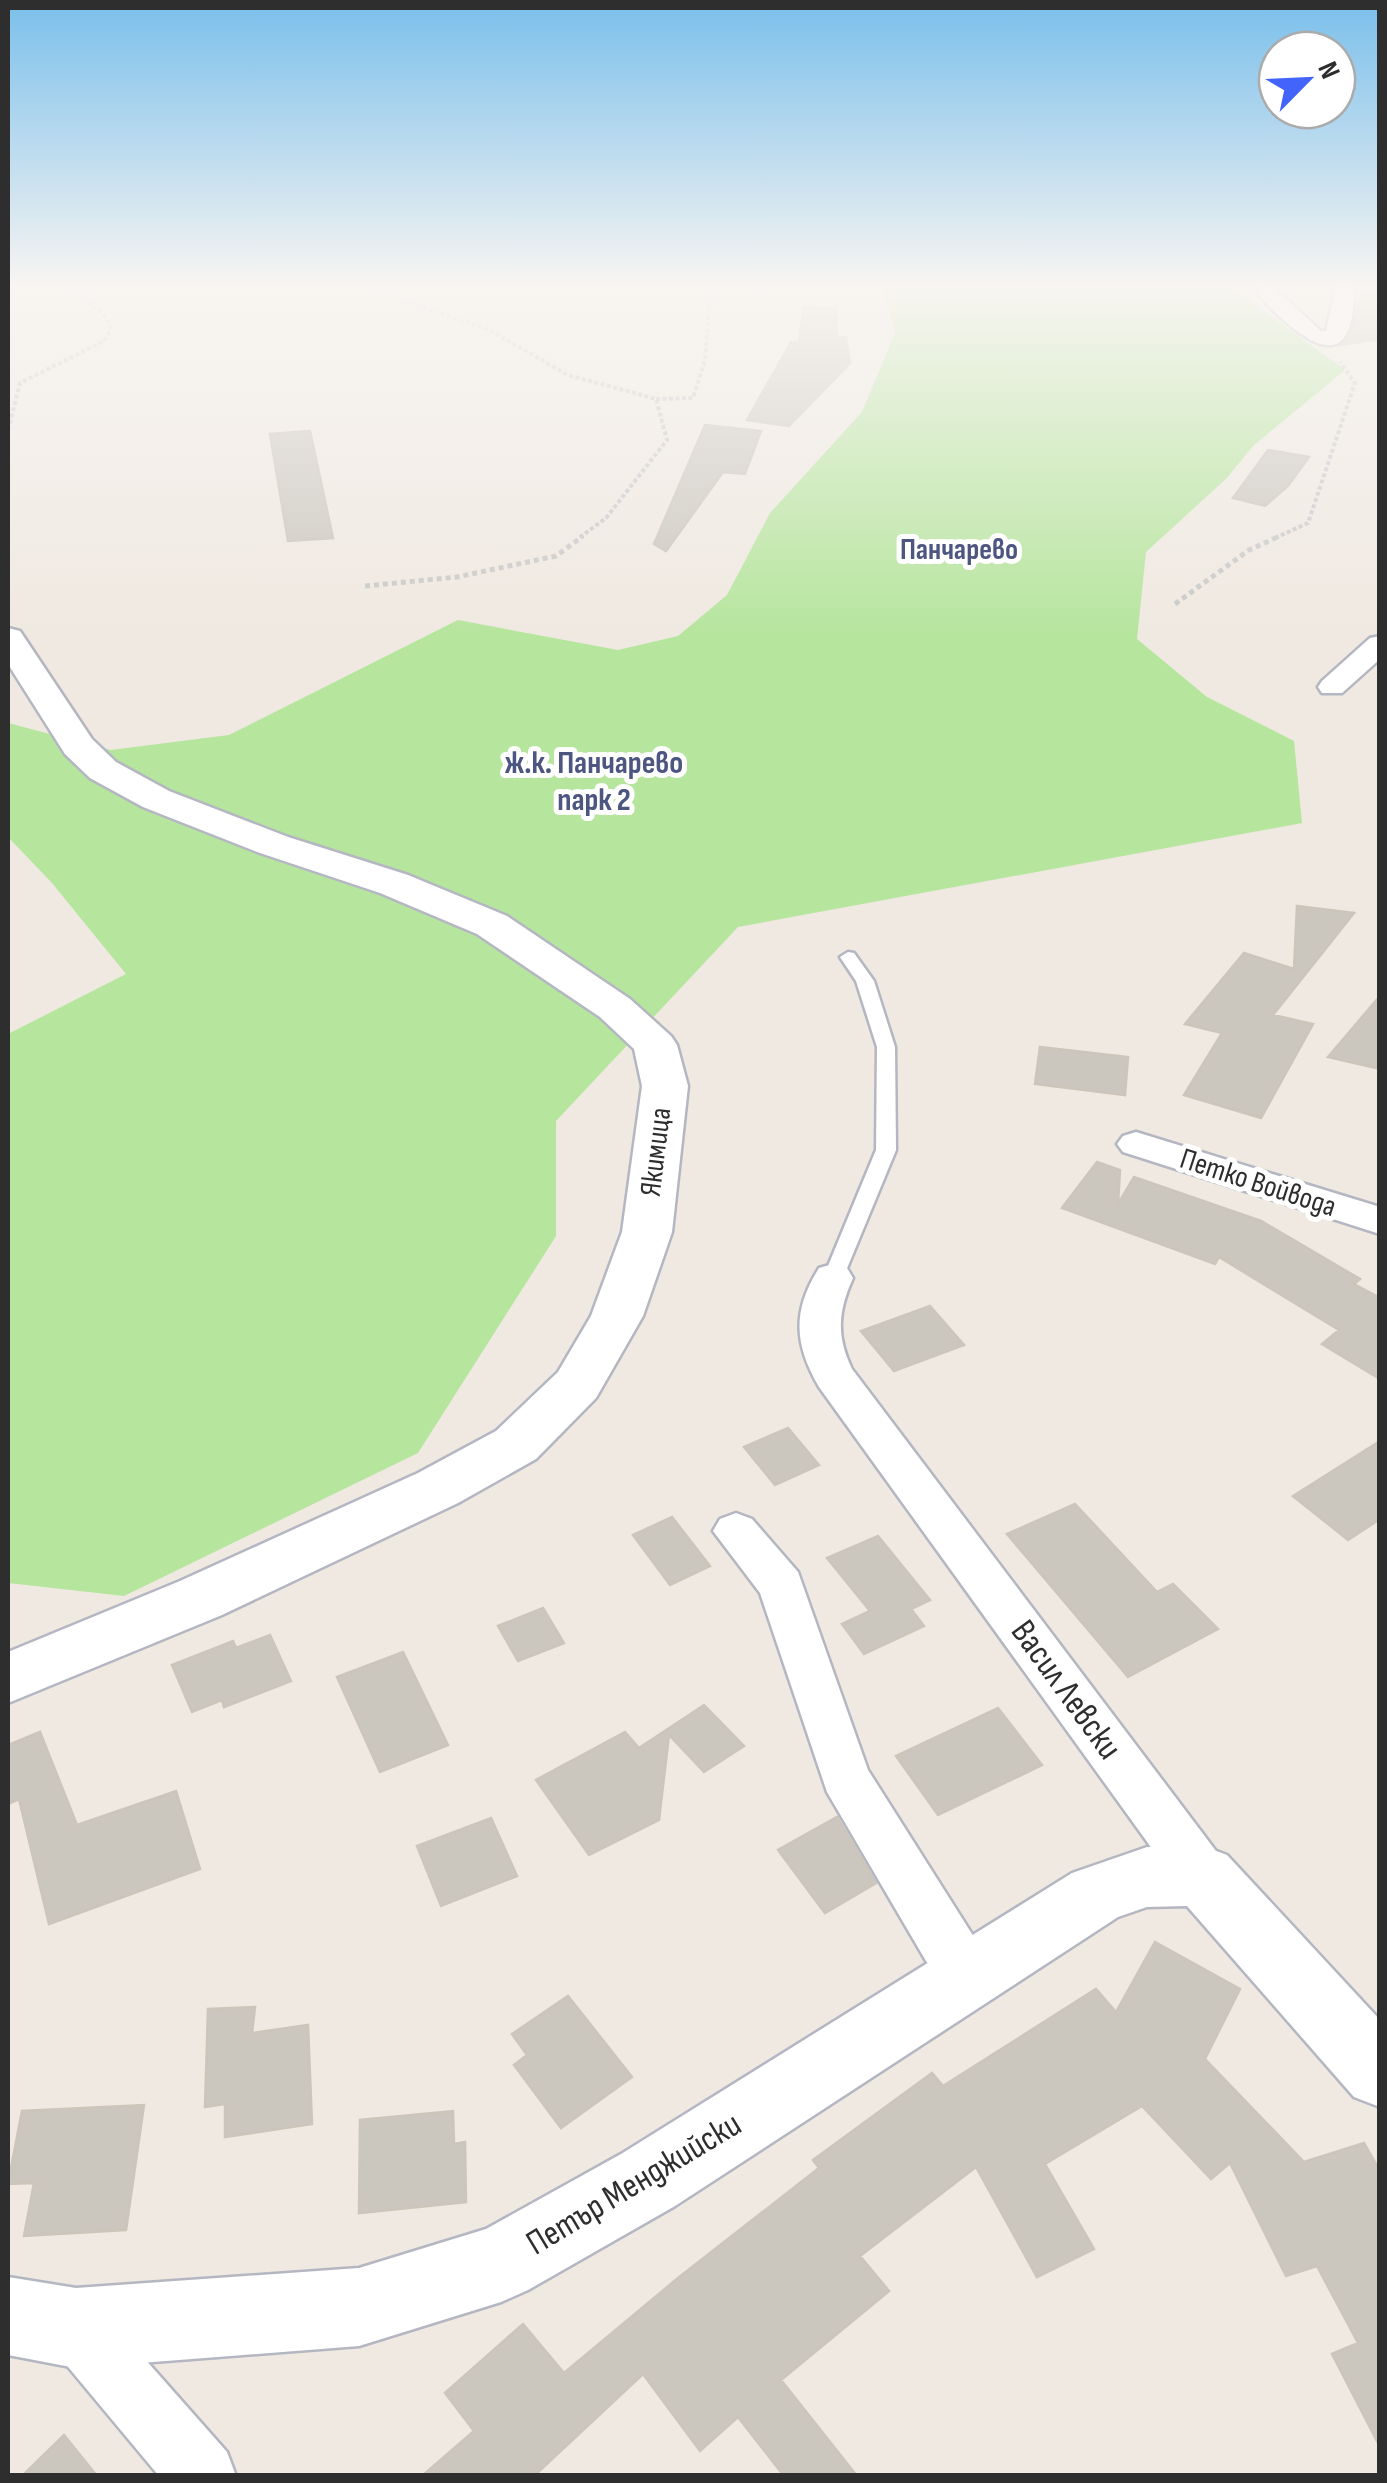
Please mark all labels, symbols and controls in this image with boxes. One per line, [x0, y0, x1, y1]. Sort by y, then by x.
north arrow [1257, 30, 1357, 130]
text: N [1310, 57, 1347, 84]
district label: Панчарево [900, 532, 1018, 568]
district label: ж.к. Панчарево парк 2 [505, 744, 683, 820]
street label: Якимица [633, 1106, 679, 1198]
street label: Петко Войвода [1175, 1141, 1341, 1225]
street label: Васил Левски [1001, 1612, 1131, 1768]
street label: Петър Менджийски [519, 2103, 749, 2265]

